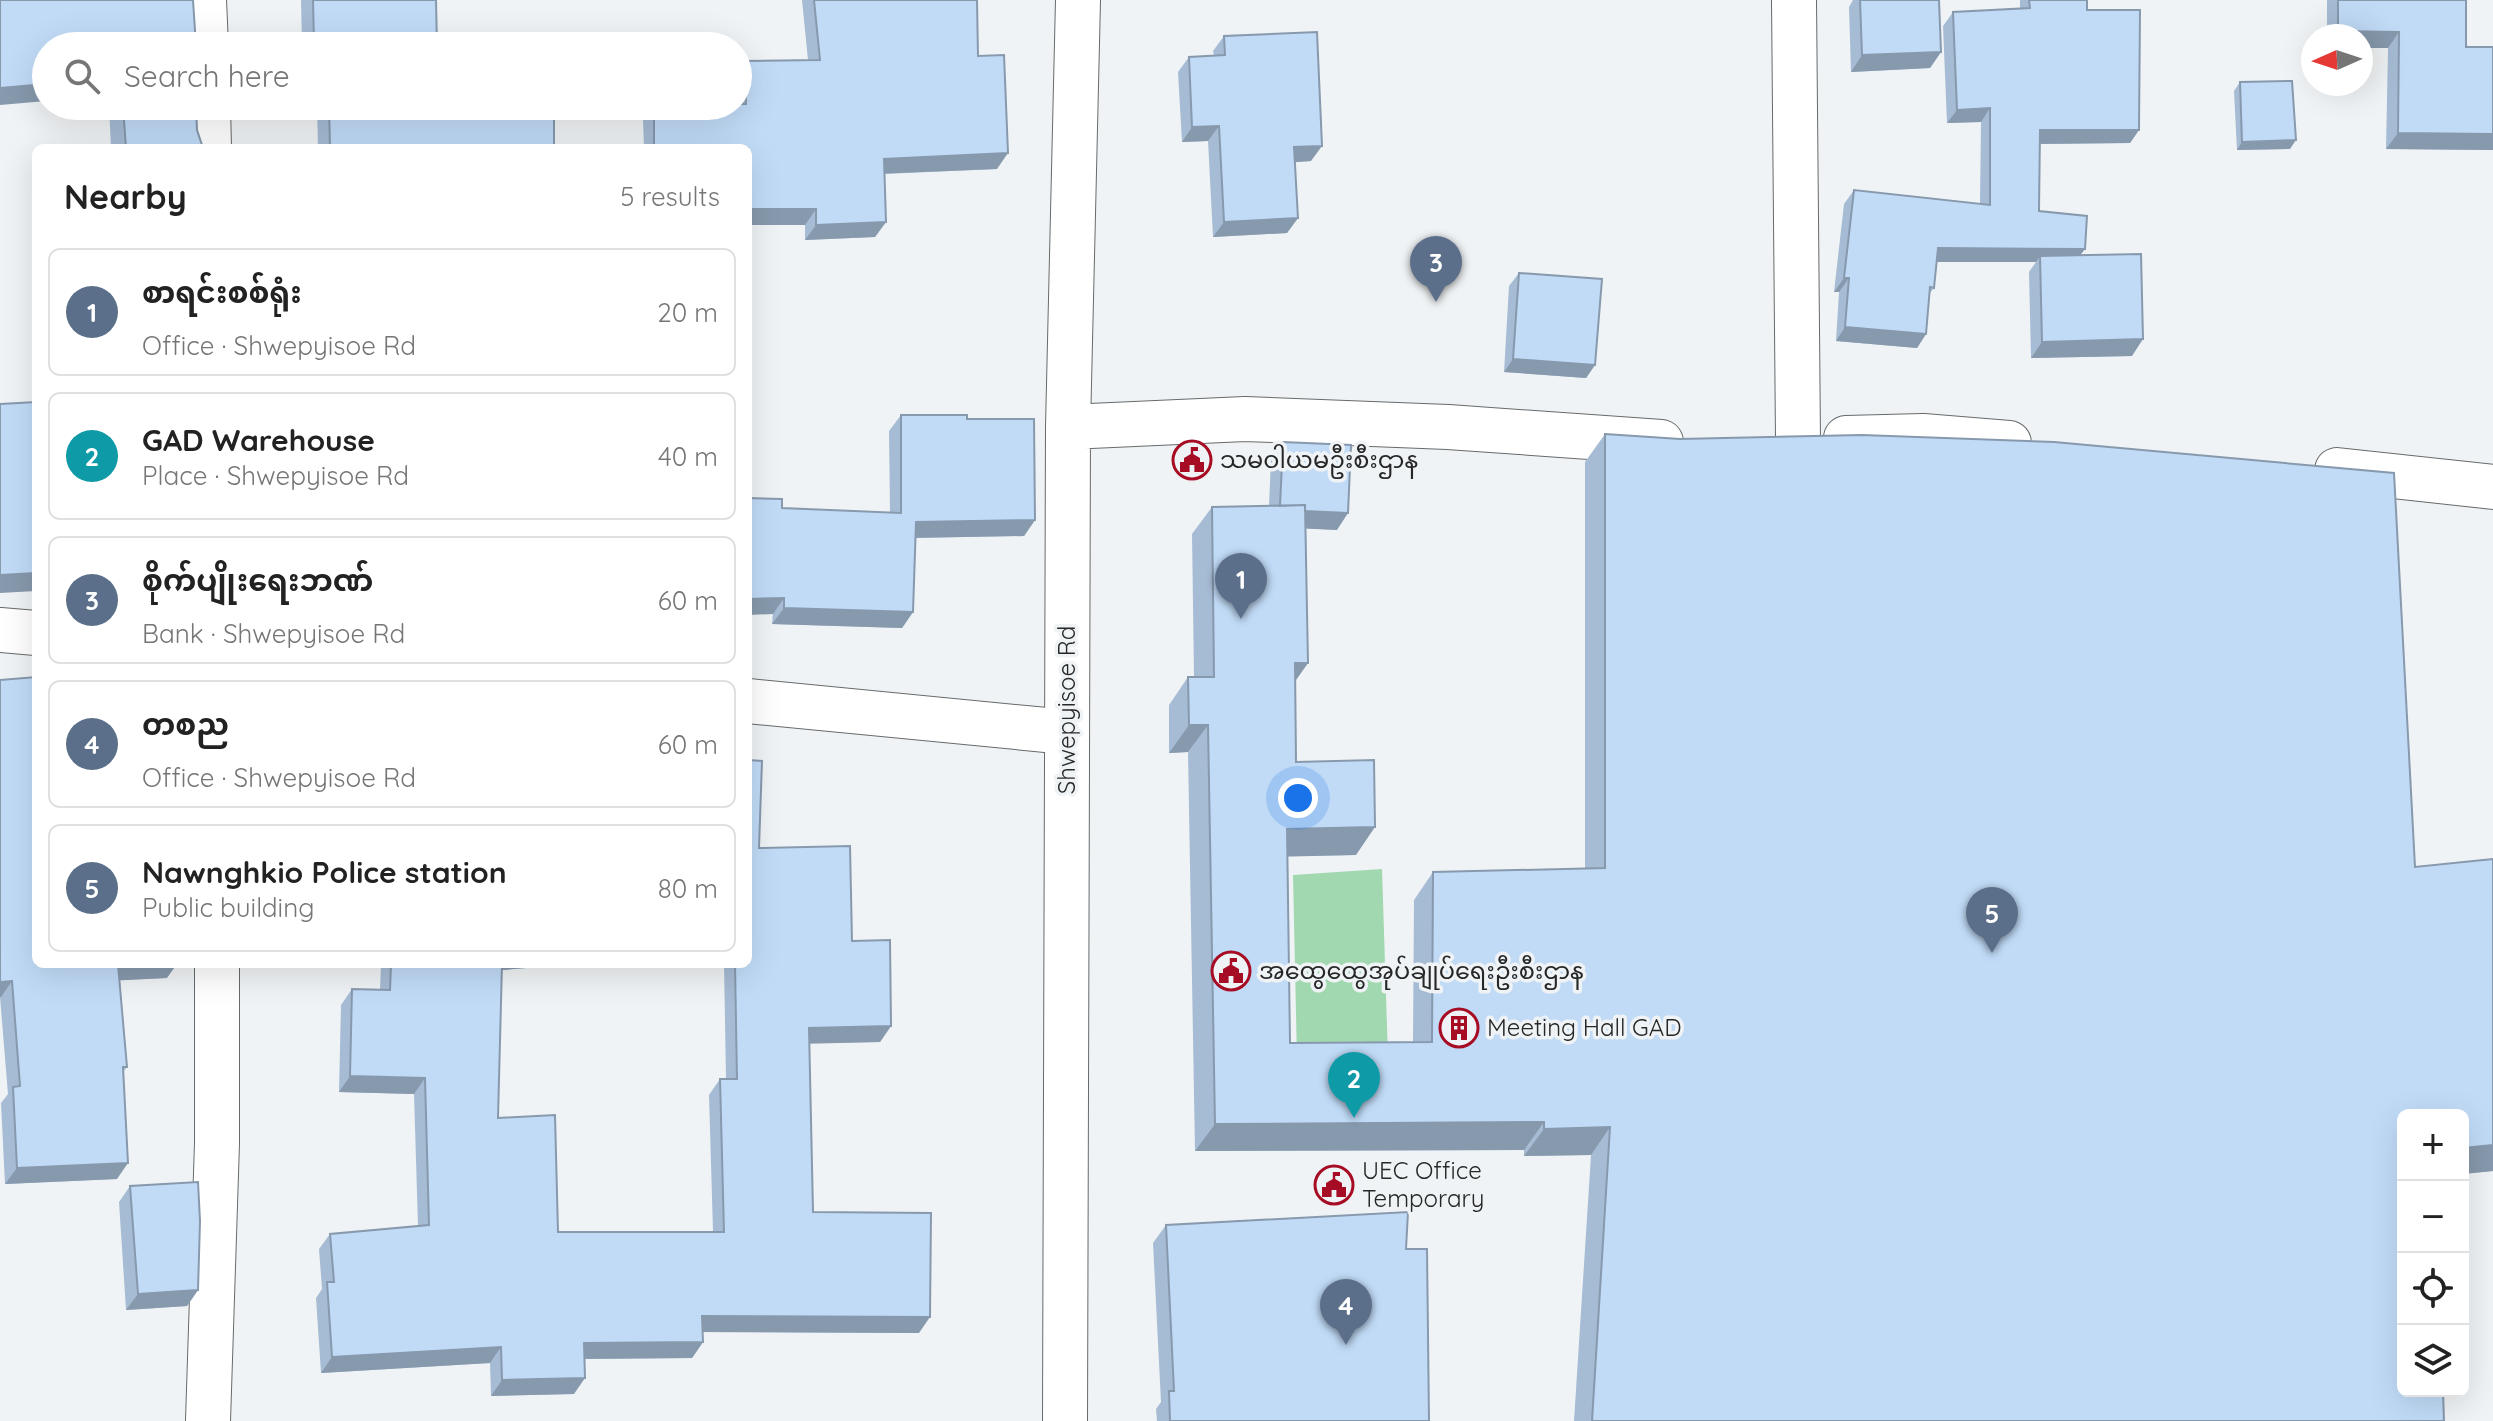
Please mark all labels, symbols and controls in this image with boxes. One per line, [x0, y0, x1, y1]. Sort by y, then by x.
north arrow [2301, 24, 2373, 96]
search box [32, 32, 752, 120]
icon: search [60, 54, 104, 98]
text: Search here [124, 57, 290, 95]
text: Nearby [64, 175, 187, 218]
text: 5 results [620, 180, 720, 213]
pin: 3 [1410, 236, 1462, 302]
text: စာရင်းစစ်ရုံး [142, 273, 302, 311]
text: 1 [87, 296, 97, 329]
text: 20 m [657, 296, 718, 329]
text: Office · Shwepyisoe Rd [142, 329, 416, 362]
text: GAD Warehouse [142, 421, 375, 459]
public building icon: သမဝါယမဦးစီးဌာန [1171, 439, 1213, 481]
text: 2 [85, 440, 99, 473]
text: 40 m [658, 440, 718, 473]
place label: သမဝါယမဦးစီးဌာန [1220, 444, 1418, 479]
text: Place · Shwepyisoe Rd [142, 459, 409, 492]
pin: 1 [1215, 553, 1267, 619]
text: စိုက်ပျိုးရေးဘဏ် [142, 561, 373, 599]
text: 3 [85, 584, 99, 617]
text: 60 m [658, 584, 718, 617]
text: Bank · Shwepyisoe Rd [142, 617, 405, 650]
street label: Shwepyisoe Rd [1051, 626, 1081, 794]
text: တစည [142, 705, 229, 743]
text: 4 [84, 728, 100, 761]
text: 60 m [658, 728, 718, 761]
text: Office · Shwepyisoe Rd [142, 761, 416, 794]
your location [1278, 778, 1318, 818]
text: Nawnghkio Police station [142, 853, 507, 891]
text: 5 [85, 872, 99, 905]
text: 80 m [658, 872, 718, 905]
pin: 5 [1966, 887, 2018, 953]
text: Public building [142, 891, 314, 924]
public building icon: အထွေထွေအုပ်ချုပ်ရေးဦးစီးဌာန [1210, 950, 1252, 992]
place label: အထွေထွေအုပ်ချုပ်ရေးဦးစီးဌာန [1259, 955, 1584, 990]
building icon: Meeting Hall GAD [1438, 1007, 1480, 1049]
place label: Meeting Hall GAD [1487, 1012, 1682, 1042]
pin: 2 [1328, 1052, 1380, 1118]
map controls [2397, 1109, 2469, 1397]
button: + [2397, 1109, 2469, 1181]
place label: UEC Office Temporary [1362, 1155, 1484, 1213]
public building icon: UEC Office Temporary [1313, 1164, 1355, 1206]
button: − [2397, 1181, 2469, 1253]
button: locate [2397, 1253, 2469, 1325]
pin: 4 [1320, 1279, 1372, 1345]
button: layers [2397, 1325, 2469, 1397]

